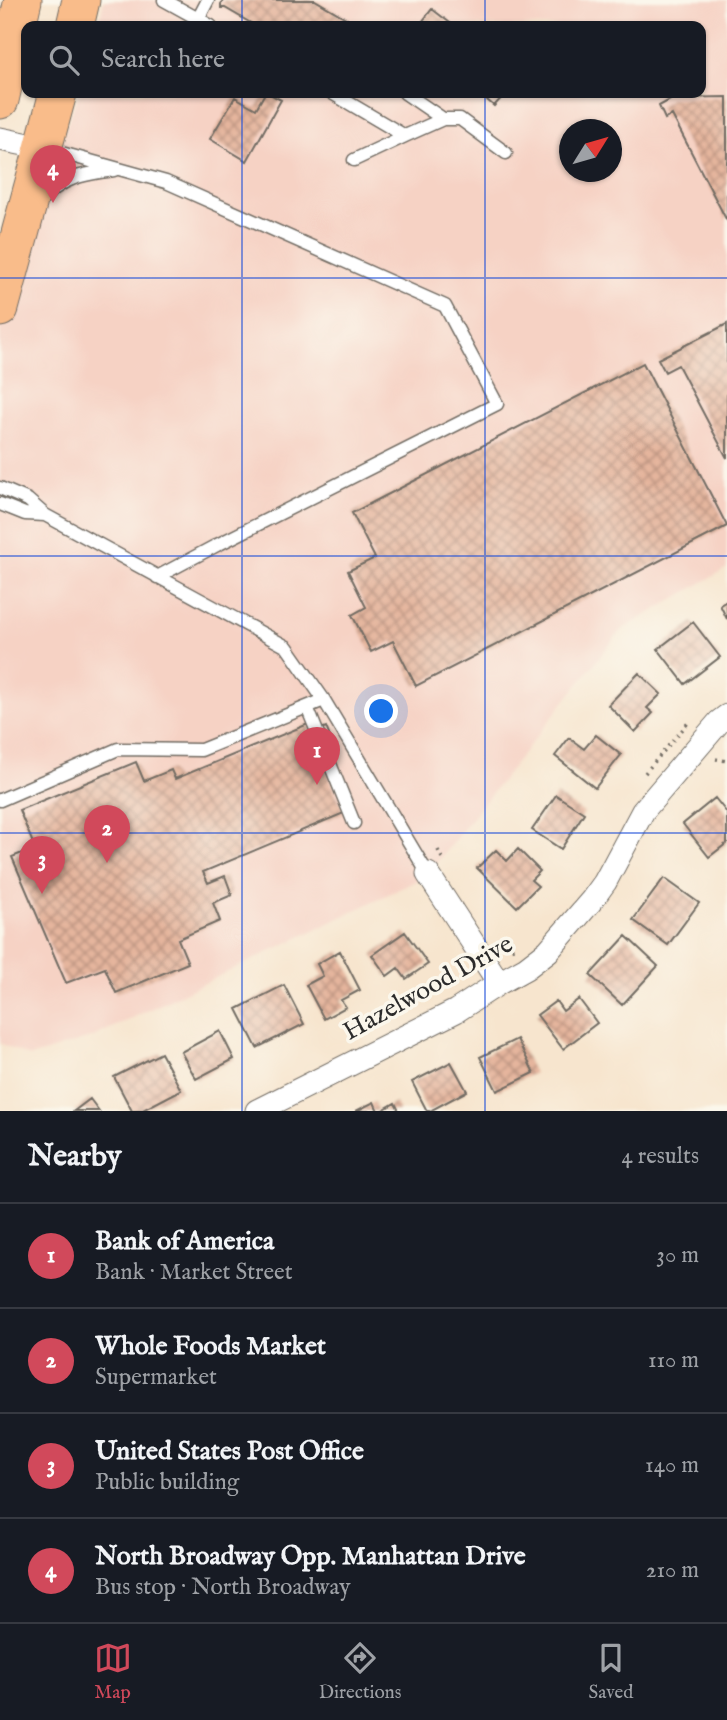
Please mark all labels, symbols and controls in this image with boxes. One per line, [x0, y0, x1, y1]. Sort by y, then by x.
search box [21, 21, 706, 98]
icon: search [45, 41, 83, 79]
text: Search here [101, 43, 225, 76]
north arrow [559, 119, 622, 182]
pin: 4 [30, 145, 76, 203]
your location [364, 694, 398, 728]
pin: 1 [294, 727, 340, 785]
pin: 2 [84, 805, 130, 863]
pin: 3 [19, 836, 65, 894]
street label: Hazelwood Drive [337, 928, 519, 1048]
text: Nearby [28, 1138, 121, 1176]
text: 4 results [621, 1142, 699, 1171]
text: Bank of America [95, 1225, 274, 1258]
text: 1 [47, 1241, 55, 1270]
text: 30 m [656, 1241, 699, 1270]
text: Bank · Market Street [95, 1258, 293, 1287]
text: Whole Foods Market [95, 1330, 326, 1363]
text: 2 [46, 1346, 56, 1375]
text: 110 m [648, 1346, 699, 1375]
text: Supermarket [95, 1363, 217, 1392]
text: United States Post Office [95, 1435, 364, 1468]
text: 3 [47, 1451, 55, 1480]
text: 140 m [645, 1451, 699, 1480]
text: Public building [95, 1468, 239, 1497]
text: North Broadway Opp. Manhattan Drive [95, 1540, 526, 1573]
text: 4 [45, 1556, 57, 1585]
text: 210 m [646, 1556, 699, 1585]
text: Bus stop · North Broadway [95, 1573, 351, 1602]
tab: Map [94, 1639, 132, 1705]
tab: Directions [319, 1639, 401, 1705]
tab: Saved [588, 1639, 633, 1705]

